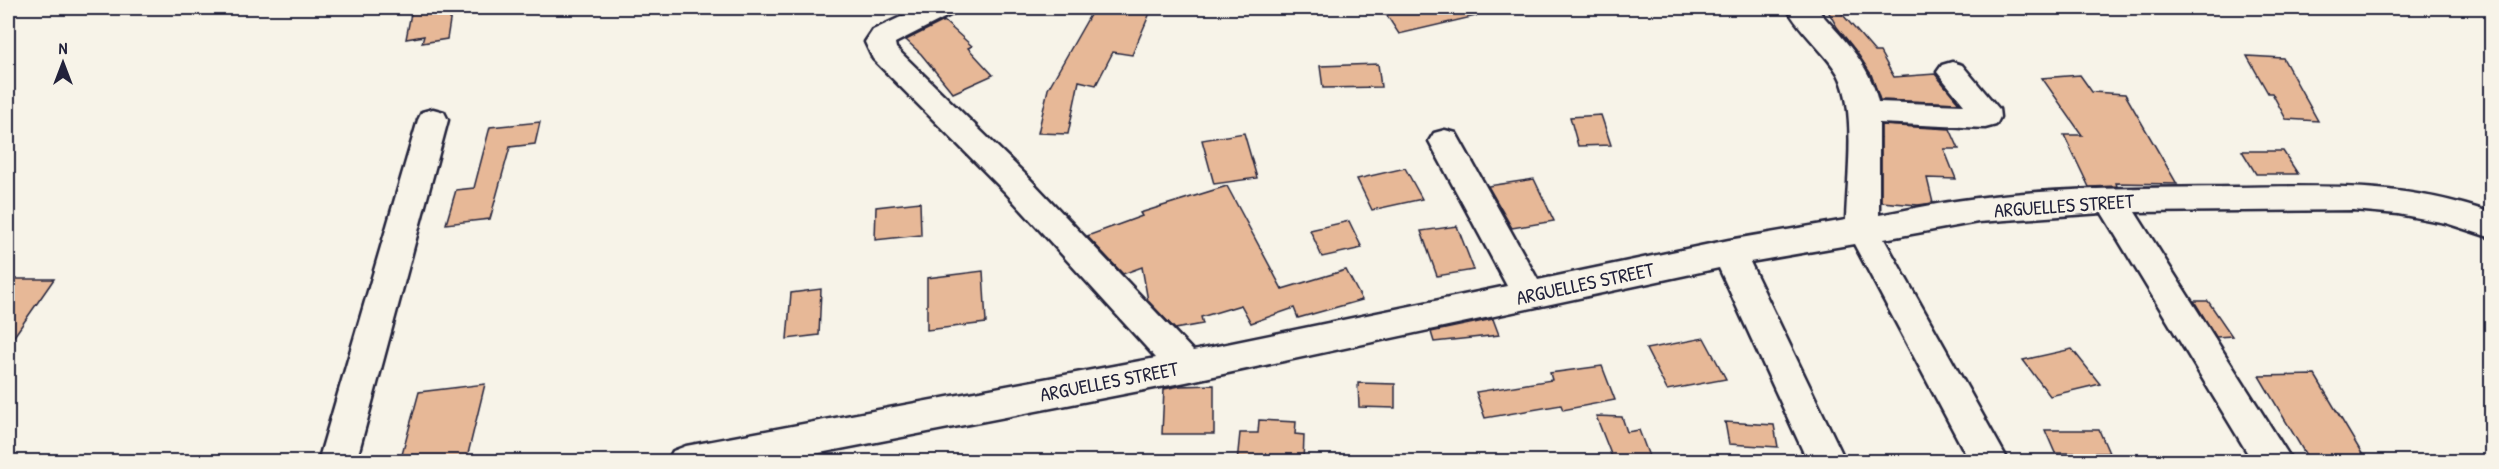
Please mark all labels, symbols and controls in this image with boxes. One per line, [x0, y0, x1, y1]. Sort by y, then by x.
north arrow [33, 33, 93, 93]
text: N [59, 37, 68, 59]
street label: ARGUELLES STREET [1993, 187, 2136, 223]
street label: ARGUELLES STREET [1514, 255, 1657, 311]
street label: ARGUELLES STREET [1037, 354, 1181, 408]

